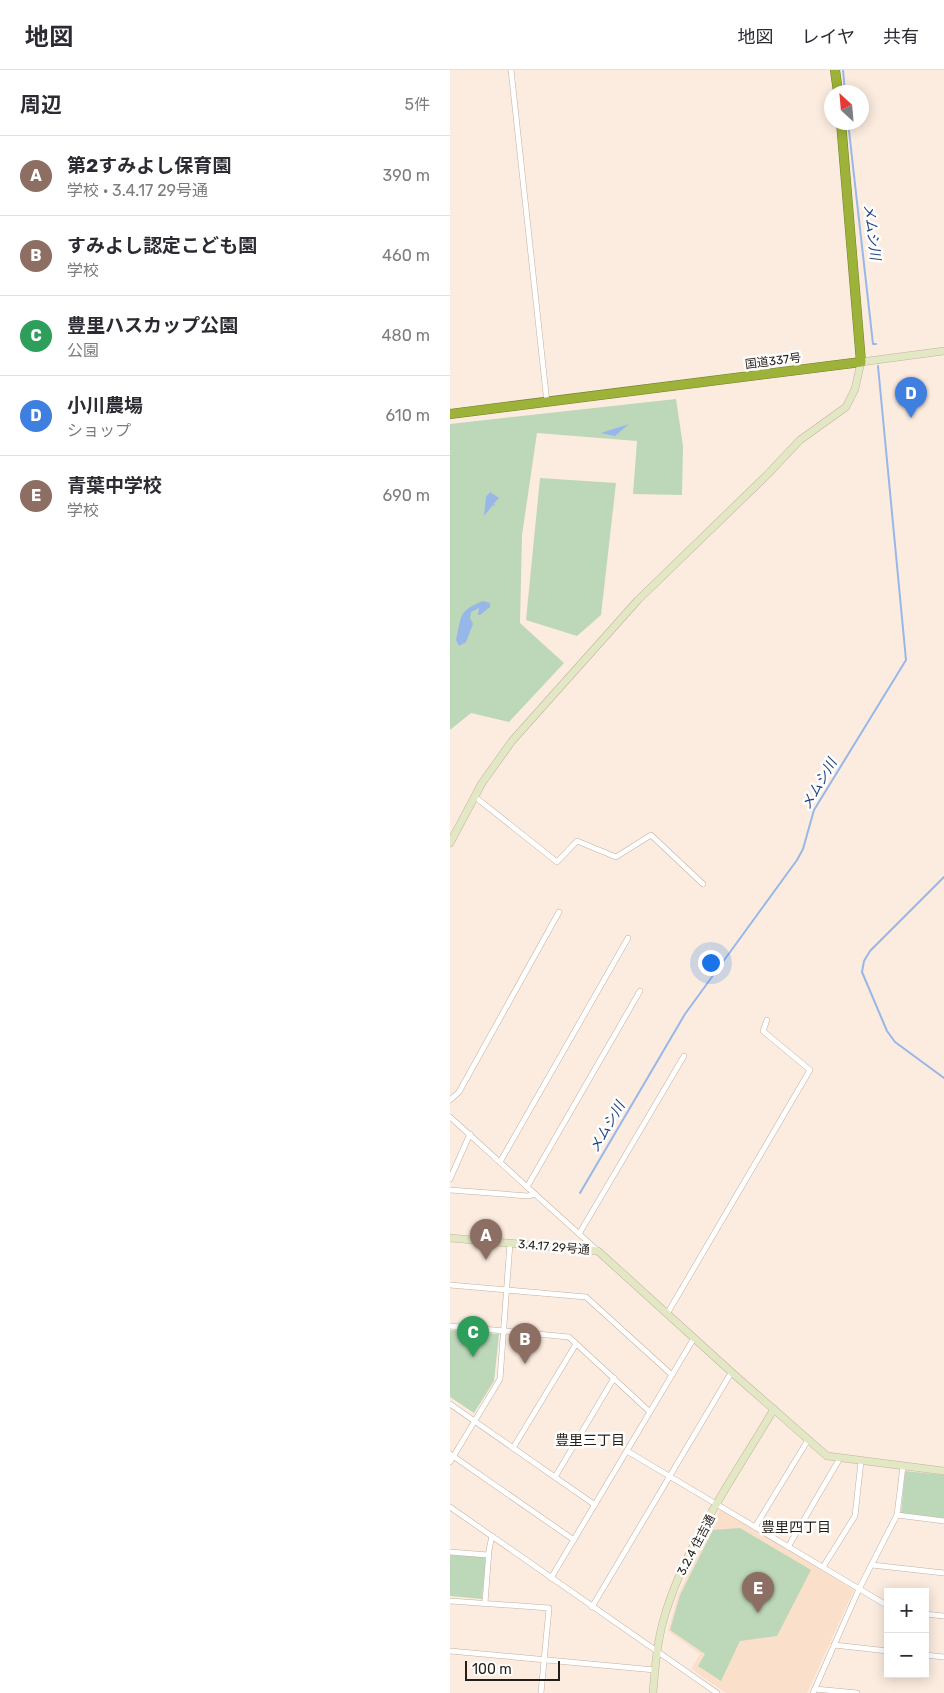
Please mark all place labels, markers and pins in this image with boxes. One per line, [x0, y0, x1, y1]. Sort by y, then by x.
pin: D [895, 377, 927, 418]
pin: A [470, 1219, 502, 1260]
pin: C [457, 1316, 489, 1357]
pin: B [509, 1323, 541, 1364]
pin: E [742, 1572, 774, 1613]

